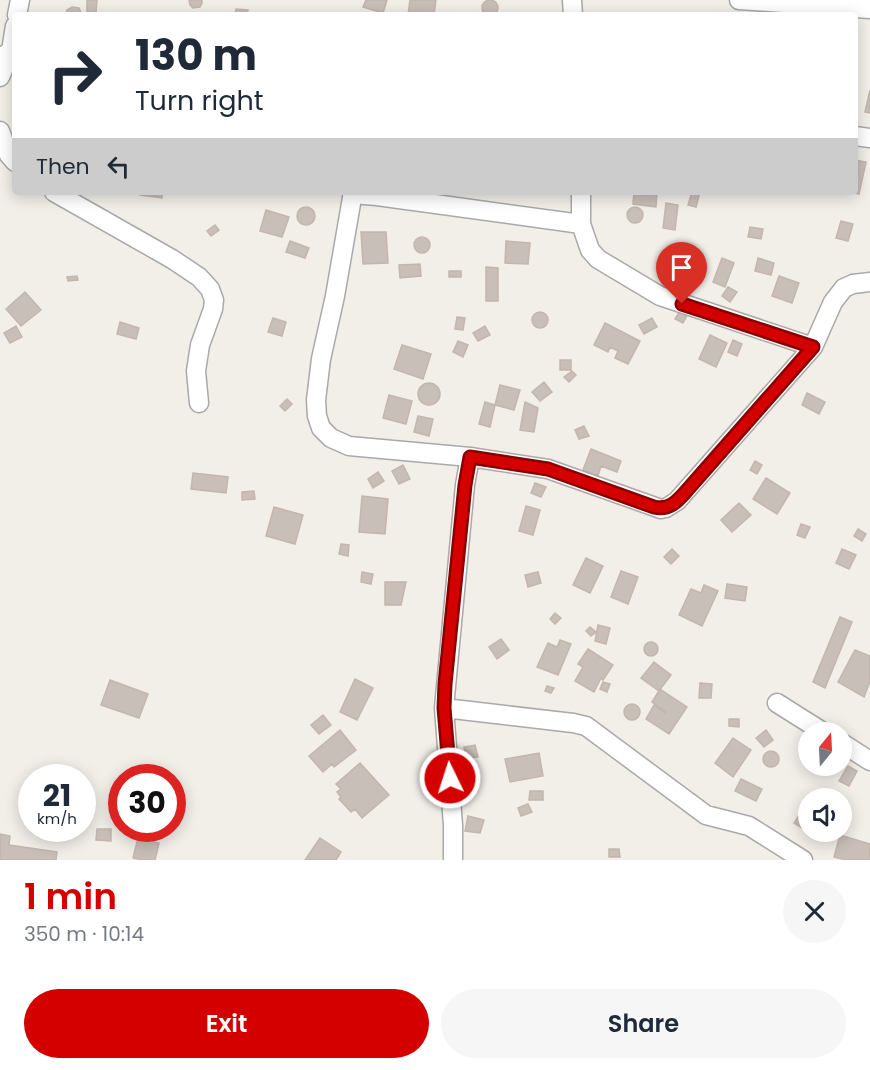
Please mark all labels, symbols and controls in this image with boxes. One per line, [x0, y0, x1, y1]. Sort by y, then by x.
text: 130 m [135, 26, 257, 85]
icon: right [36, 36, 114, 114]
text: Turn right [135, 82, 264, 119]
icon: left [102, 150, 135, 183]
text: Then [36, 151, 90, 182]
pin [656, 242, 707, 304]
icon: arrive [665, 251, 698, 284]
north arrow [798, 722, 852, 776]
map controls [798, 722, 852, 842]
position arrow [418, 746, 482, 810]
speed limit sign: 30 [108, 764, 186, 842]
text: 21 [43, 774, 71, 817]
button: sound [798, 788, 852, 842]
text: km/h [37, 808, 77, 829]
text: 1 min [24, 871, 117, 922]
button: close [783, 880, 846, 943]
text: 350 m · 10:14 [24, 920, 144, 948]
button: Exit [24, 989, 429, 1058]
button: Share [441, 989, 846, 1058]

